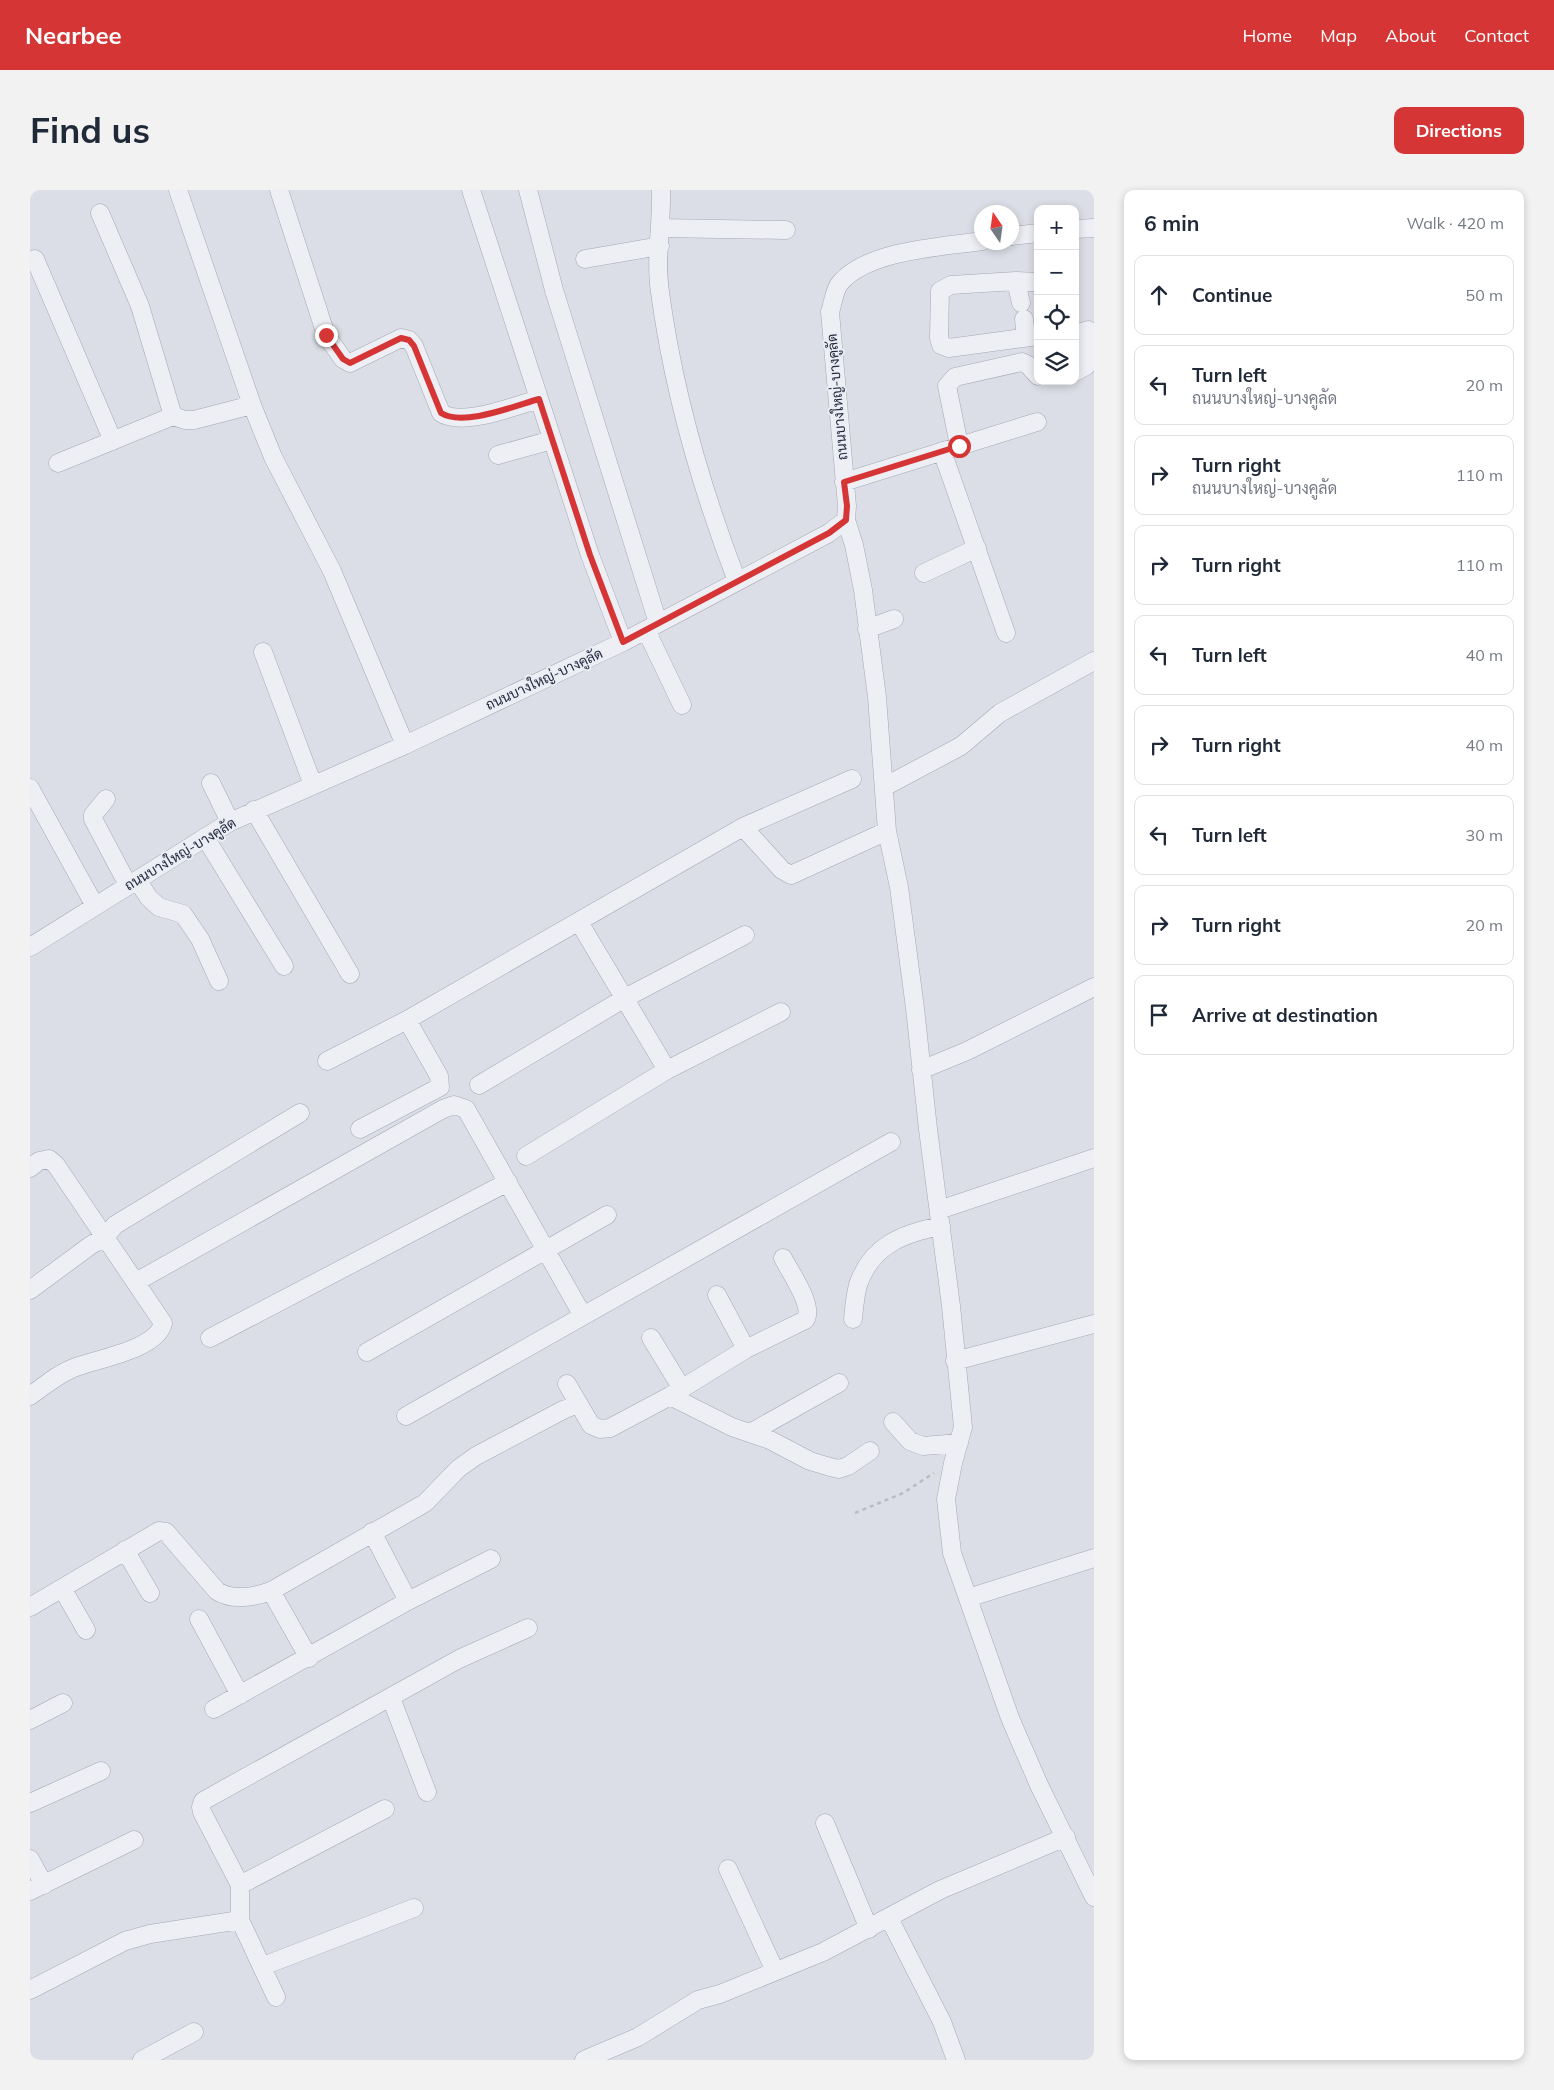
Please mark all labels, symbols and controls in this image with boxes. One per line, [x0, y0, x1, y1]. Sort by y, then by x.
text: Nearbee [25, 20, 122, 50]
text: Home [1242, 24, 1292, 47]
text: Map [1320, 24, 1357, 47]
text: About [1385, 24, 1436, 47]
text: Contact [1464, 24, 1529, 47]
button: Directions [1394, 107, 1524, 154]
text: Find us [30, 108, 150, 152]
north arrow [974, 205, 1019, 250]
map controls [1034, 205, 1079, 385]
button: + [1034, 205, 1079, 250]
text: 6 min [1144, 210, 1199, 236]
text: Walk · 420 m [1406, 213, 1504, 233]
button: − [1034, 250, 1079, 295]
icon: ahead [1145, 281, 1173, 309]
text: Continue [1192, 283, 1272, 307]
text: 50 m [1466, 285, 1503, 305]
button: locate [1034, 295, 1079, 340]
route end [315, 324, 338, 347]
street label: ถนนบางใหญ่-บางคูลัด [823, 333, 852, 461]
button: layers [1034, 340, 1079, 385]
text: Turn left [1192, 363, 1267, 387]
icon: left [1145, 371, 1173, 399]
text: 20 m [1466, 375, 1503, 395]
text: ถนนบางใหญ่-บางคูลัด [1192, 388, 1337, 408]
route start [948, 435, 971, 458]
text: Turn right [1192, 453, 1281, 477]
icon: right [1145, 461, 1173, 489]
text: 110 m [1456, 465, 1503, 485]
text: ถนนบางใหญ่-บางคูลัด [1192, 478, 1337, 498]
icon: right [1145, 551, 1173, 579]
text: Turn right [1192, 553, 1281, 577]
text: 110 m [1456, 555, 1503, 575]
icon: left [1145, 641, 1173, 669]
text: Turn left [1192, 643, 1267, 667]
street label: ถนนบางใหญ่-บางคูลัด [483, 644, 606, 715]
text: 40 m [1466, 645, 1503, 665]
icon: right [1145, 731, 1173, 759]
text: Turn right [1192, 733, 1281, 757]
text: 40 m [1466, 735, 1503, 755]
street label: ถนนบางใหญ่-บางคูลัด [121, 814, 240, 895]
icon: left [1145, 821, 1173, 849]
text: Turn left [1192, 823, 1267, 847]
text: 30 m [1466, 825, 1503, 845]
icon: right [1145, 911, 1173, 939]
text: Turn right [1192, 913, 1281, 937]
text: 20 m [1466, 915, 1503, 935]
icon: arrive [1145, 1001, 1173, 1029]
text: Arrive at destination [1192, 1003, 1378, 1027]

